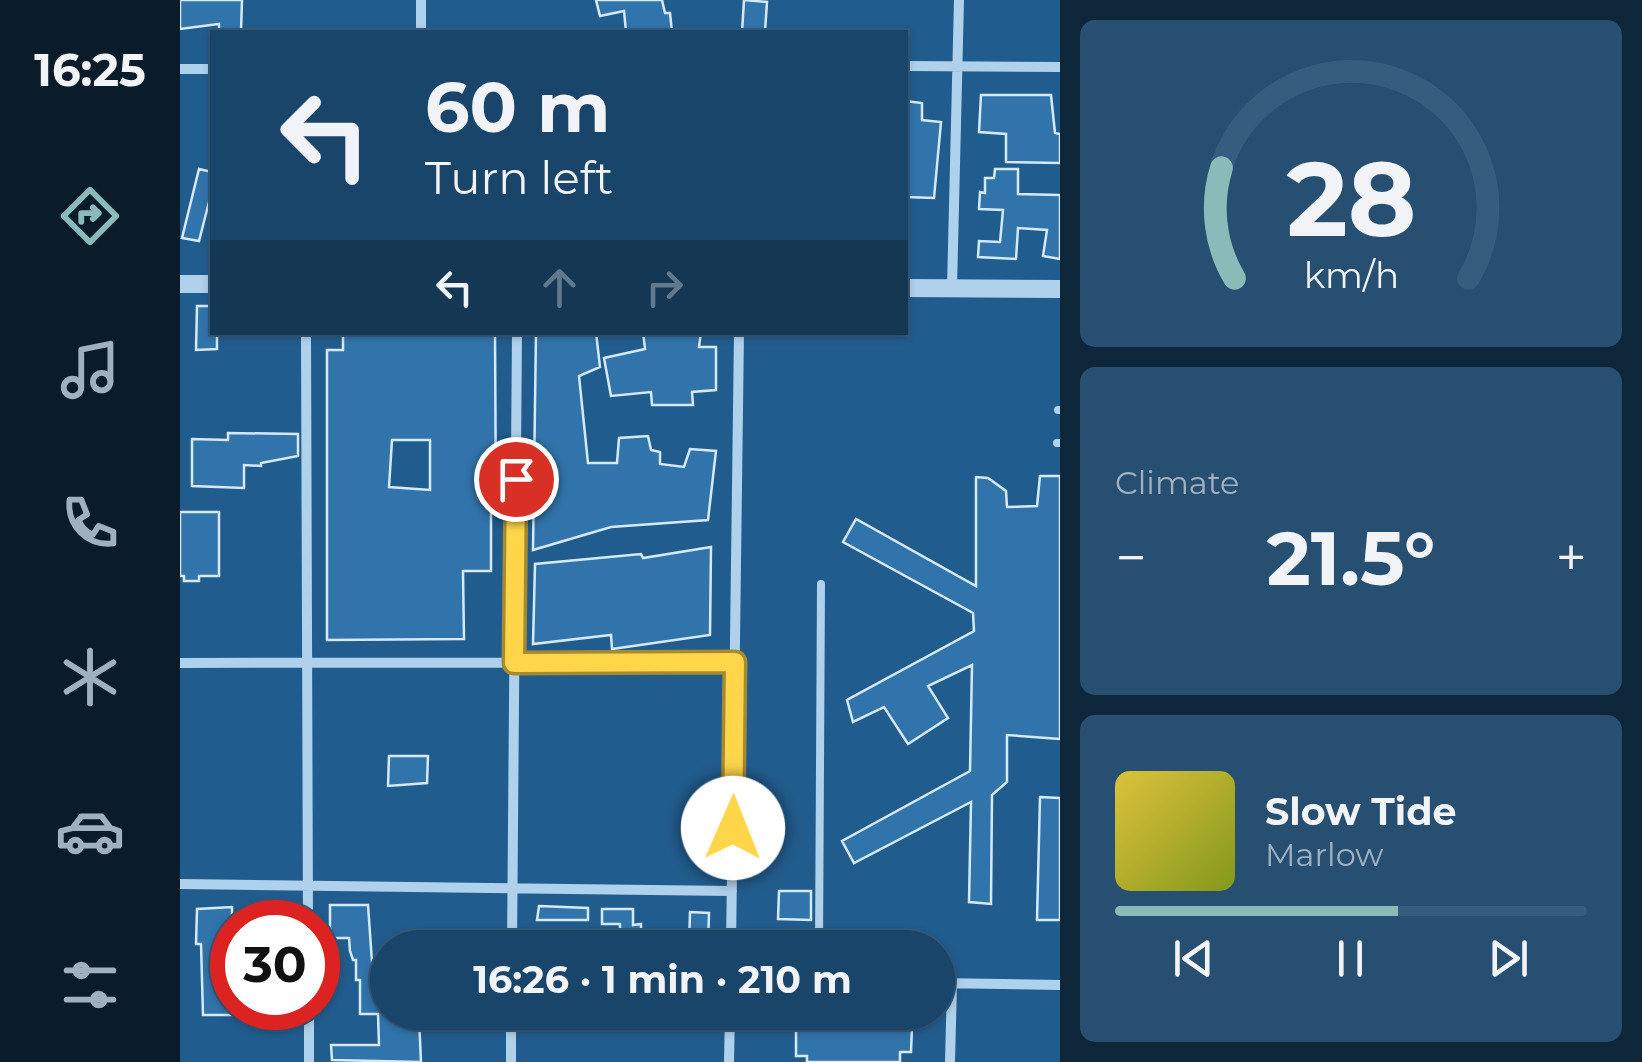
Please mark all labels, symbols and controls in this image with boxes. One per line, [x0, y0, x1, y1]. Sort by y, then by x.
text: 16:25 [34, 42, 146, 97]
text: 60 m [425, 64, 610, 150]
icon: left [260, 70, 390, 200]
text: 28 [1286, 135, 1416, 262]
text: Turn left [425, 150, 613, 205]
icon: directions [55, 181, 125, 251]
text: km/h [1303, 253, 1399, 297]
icon: left [427, 260, 482, 315]
icon: ahead [532, 260, 587, 315]
icon: right [637, 260, 692, 315]
icon: music [55, 335, 125, 405]
pin [474, 437, 559, 522]
icon: arrive [489, 452, 544, 507]
text: Climate [1115, 463, 1239, 502]
icon: phone [55, 488, 125, 558]
text: 21.5° [1267, 512, 1435, 604]
text: − [1115, 524, 1147, 591]
text: + [1555, 524, 1587, 591]
icon: climate [55, 642, 125, 712]
position arrow [681, 776, 785, 880]
text: Slow Tide [1265, 788, 1457, 835]
icon: car [55, 796, 125, 866]
text: Marlow [1265, 835, 1383, 874]
speed limit sign: 30 [210, 900, 340, 1030]
icon: previous [1166, 931, 1221, 986]
icon: pause [1323, 931, 1378, 986]
icon: next [1481, 931, 1536, 986]
icon: filters [55, 950, 125, 1020]
text: 16:26 · 1 min · 210 m [473, 956, 852, 1003]

